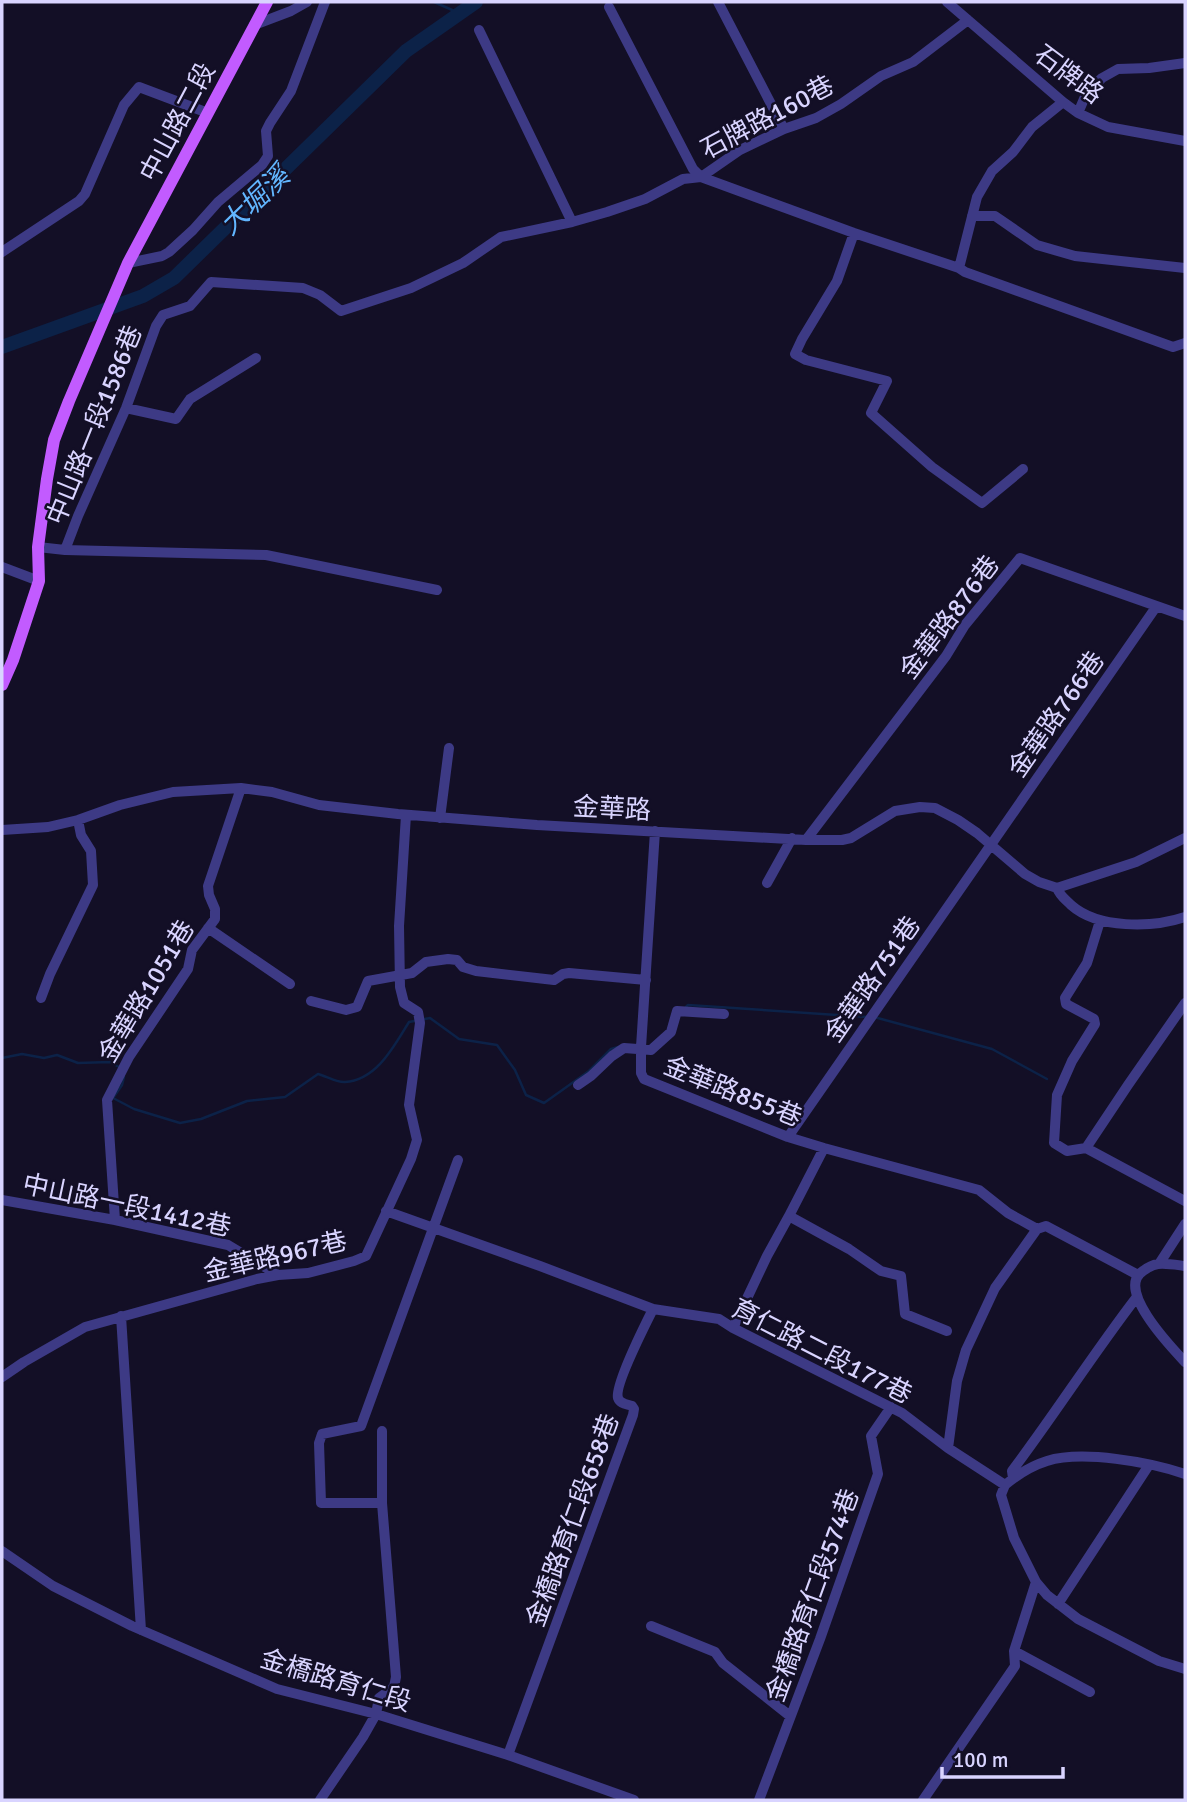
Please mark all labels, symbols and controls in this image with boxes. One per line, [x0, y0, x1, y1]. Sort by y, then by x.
street label: 石牌路 [1028, 39, 1109, 111]
street label: 中山路二段 [133, 58, 223, 187]
street label: 石牌路160巷 [695, 69, 839, 166]
water label: 大堀溪 [213, 157, 300, 242]
street label: 中山路一段1586巷 [40, 321, 150, 530]
street label: 金華路876巷 [893, 550, 1007, 686]
street label: 金華路766巷 [1002, 646, 1112, 784]
street label: 金華路 [572, 791, 652, 827]
street label: 金華路751巷 [818, 911, 928, 1049]
street label: 金華路1051巷 [92, 915, 202, 1068]
street label: 金華路855巷 [659, 1050, 806, 1134]
street label: 中山路一段1412巷 [20, 1168, 234, 1244]
street label: 金華路967巷 [200, 1225, 350, 1289]
street label: 育仁路二段177巷 [726, 1293, 917, 1411]
street label: 金橋路育仁段658巷 [520, 1410, 626, 1631]
street label: 金橋路育仁段574巷 [760, 1485, 866, 1706]
street label: 金橋路育仁段 [256, 1643, 415, 1719]
scale bar [942, 1736, 1063, 1780]
text: 100 m [953, 1747, 1008, 1773]

